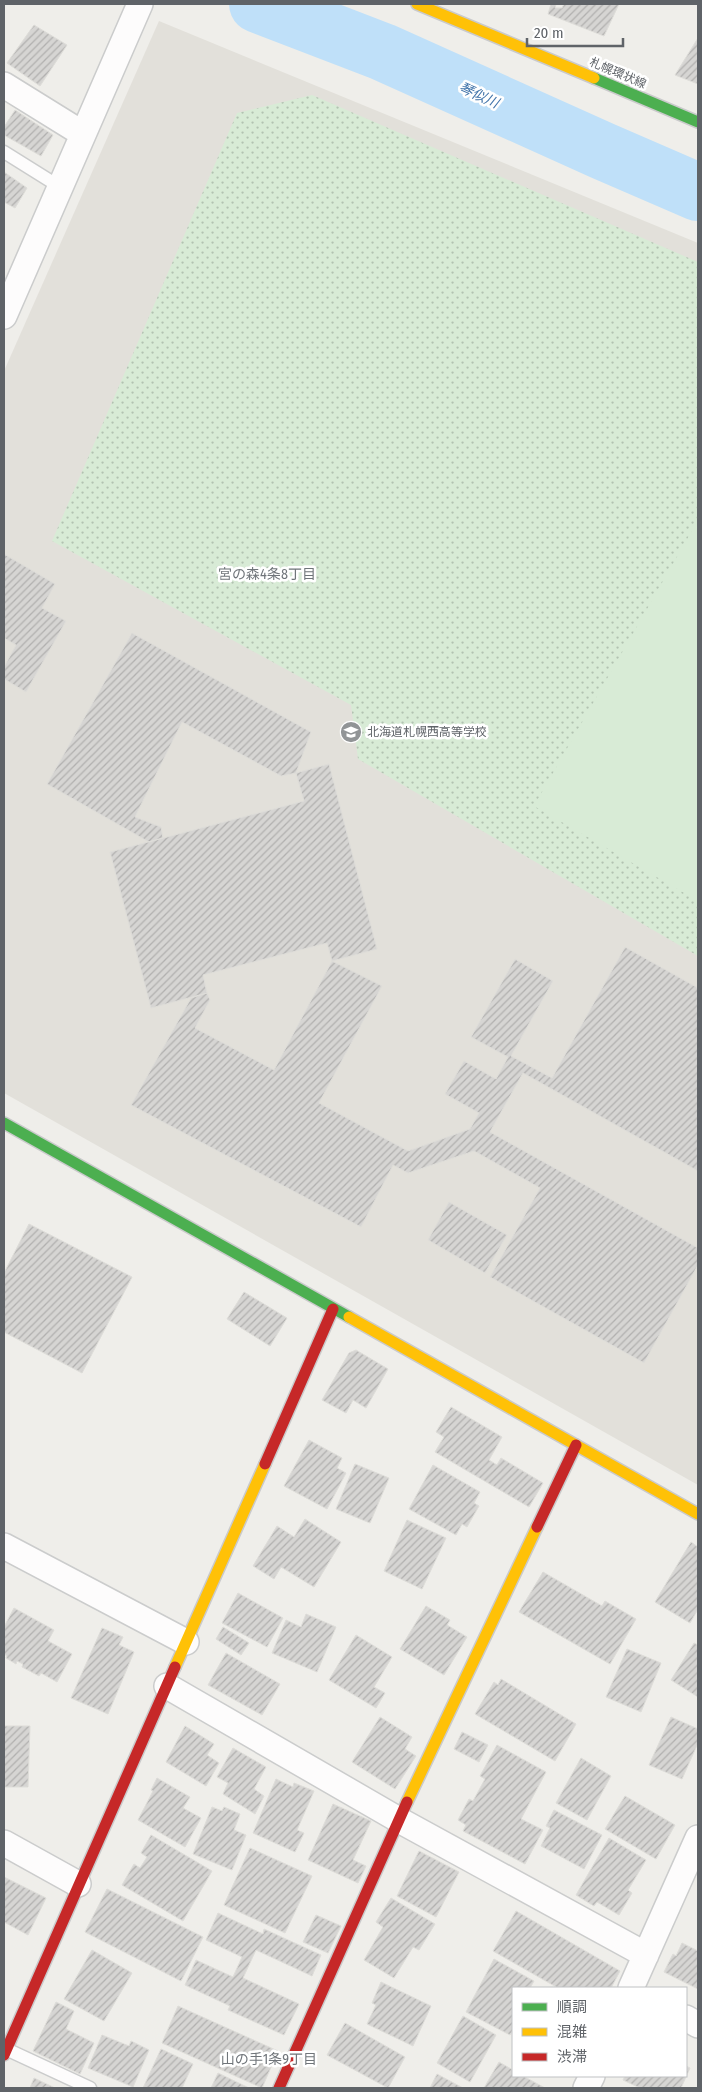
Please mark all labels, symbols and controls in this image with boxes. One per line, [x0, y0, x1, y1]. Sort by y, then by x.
scale bar [527, 15, 623, 47]
text: 20 m [534, 24, 564, 42]
street label: 札幌環状線 [588, 55, 648, 91]
water label: 琴似川 [456, 79, 503, 113]
district label: 宮の森4条8丁目 [218, 566, 316, 583]
school or university icon: 北海道札幌西高等学校 [339, 720, 363, 744]
place label: 北海道札幌西高等学校 [367, 725, 487, 739]
legend [512, 1987, 687, 2077]
text: 順調 [557, 1998, 587, 2016]
text: 混雑 [557, 2023, 587, 2041]
text: 渋滞 [557, 2048, 587, 2066]
district label: 山の手1条9丁目 [221, 2051, 317, 2068]

